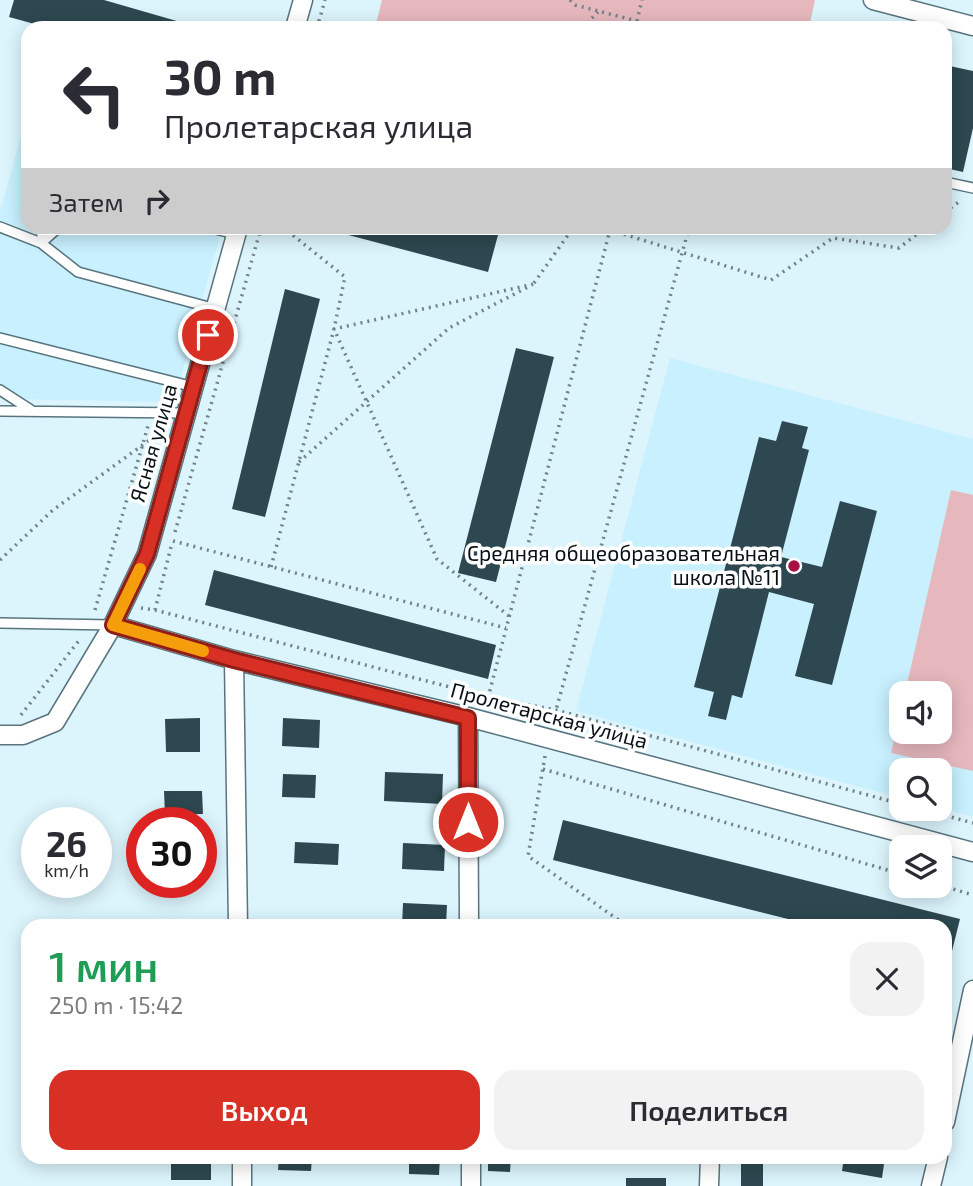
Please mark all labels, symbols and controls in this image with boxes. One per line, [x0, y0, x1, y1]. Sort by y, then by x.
text: 30 m [164, 46, 276, 105]
icon: left [49, 49, 140, 140]
text: Пролетарская улица [164, 106, 473, 144]
icon: right [138, 182, 176, 220]
text: Затем [49, 186, 124, 217]
pin [178, 305, 238, 365]
icon: arrive [189, 316, 227, 354]
street label: Ясная улица [124, 381, 182, 505]
place label: Средняя общеобразовательная школа №11 [467, 540, 780, 589]
marker: Средняя общеобразовательная школа №11 [786, 558, 802, 574]
street label: Пролетарская улица [448, 676, 651, 754]
map controls [889, 681, 952, 898]
button: sound [889, 681, 952, 744]
button: search [889, 758, 952, 821]
position arrow [431, 785, 505, 859]
speed limit sign: 30 [126, 807, 217, 898]
text: 26 [46, 822, 87, 864]
button: layers [889, 835, 952, 898]
text: km/h [44, 859, 89, 881]
text: 1 мин [49, 940, 158, 990]
button: close [850, 942, 924, 1016]
text: 250 m · 15:42 [49, 991, 183, 1019]
button: Выход [49, 1070, 480, 1150]
button: Поделиться [494, 1070, 924, 1150]

